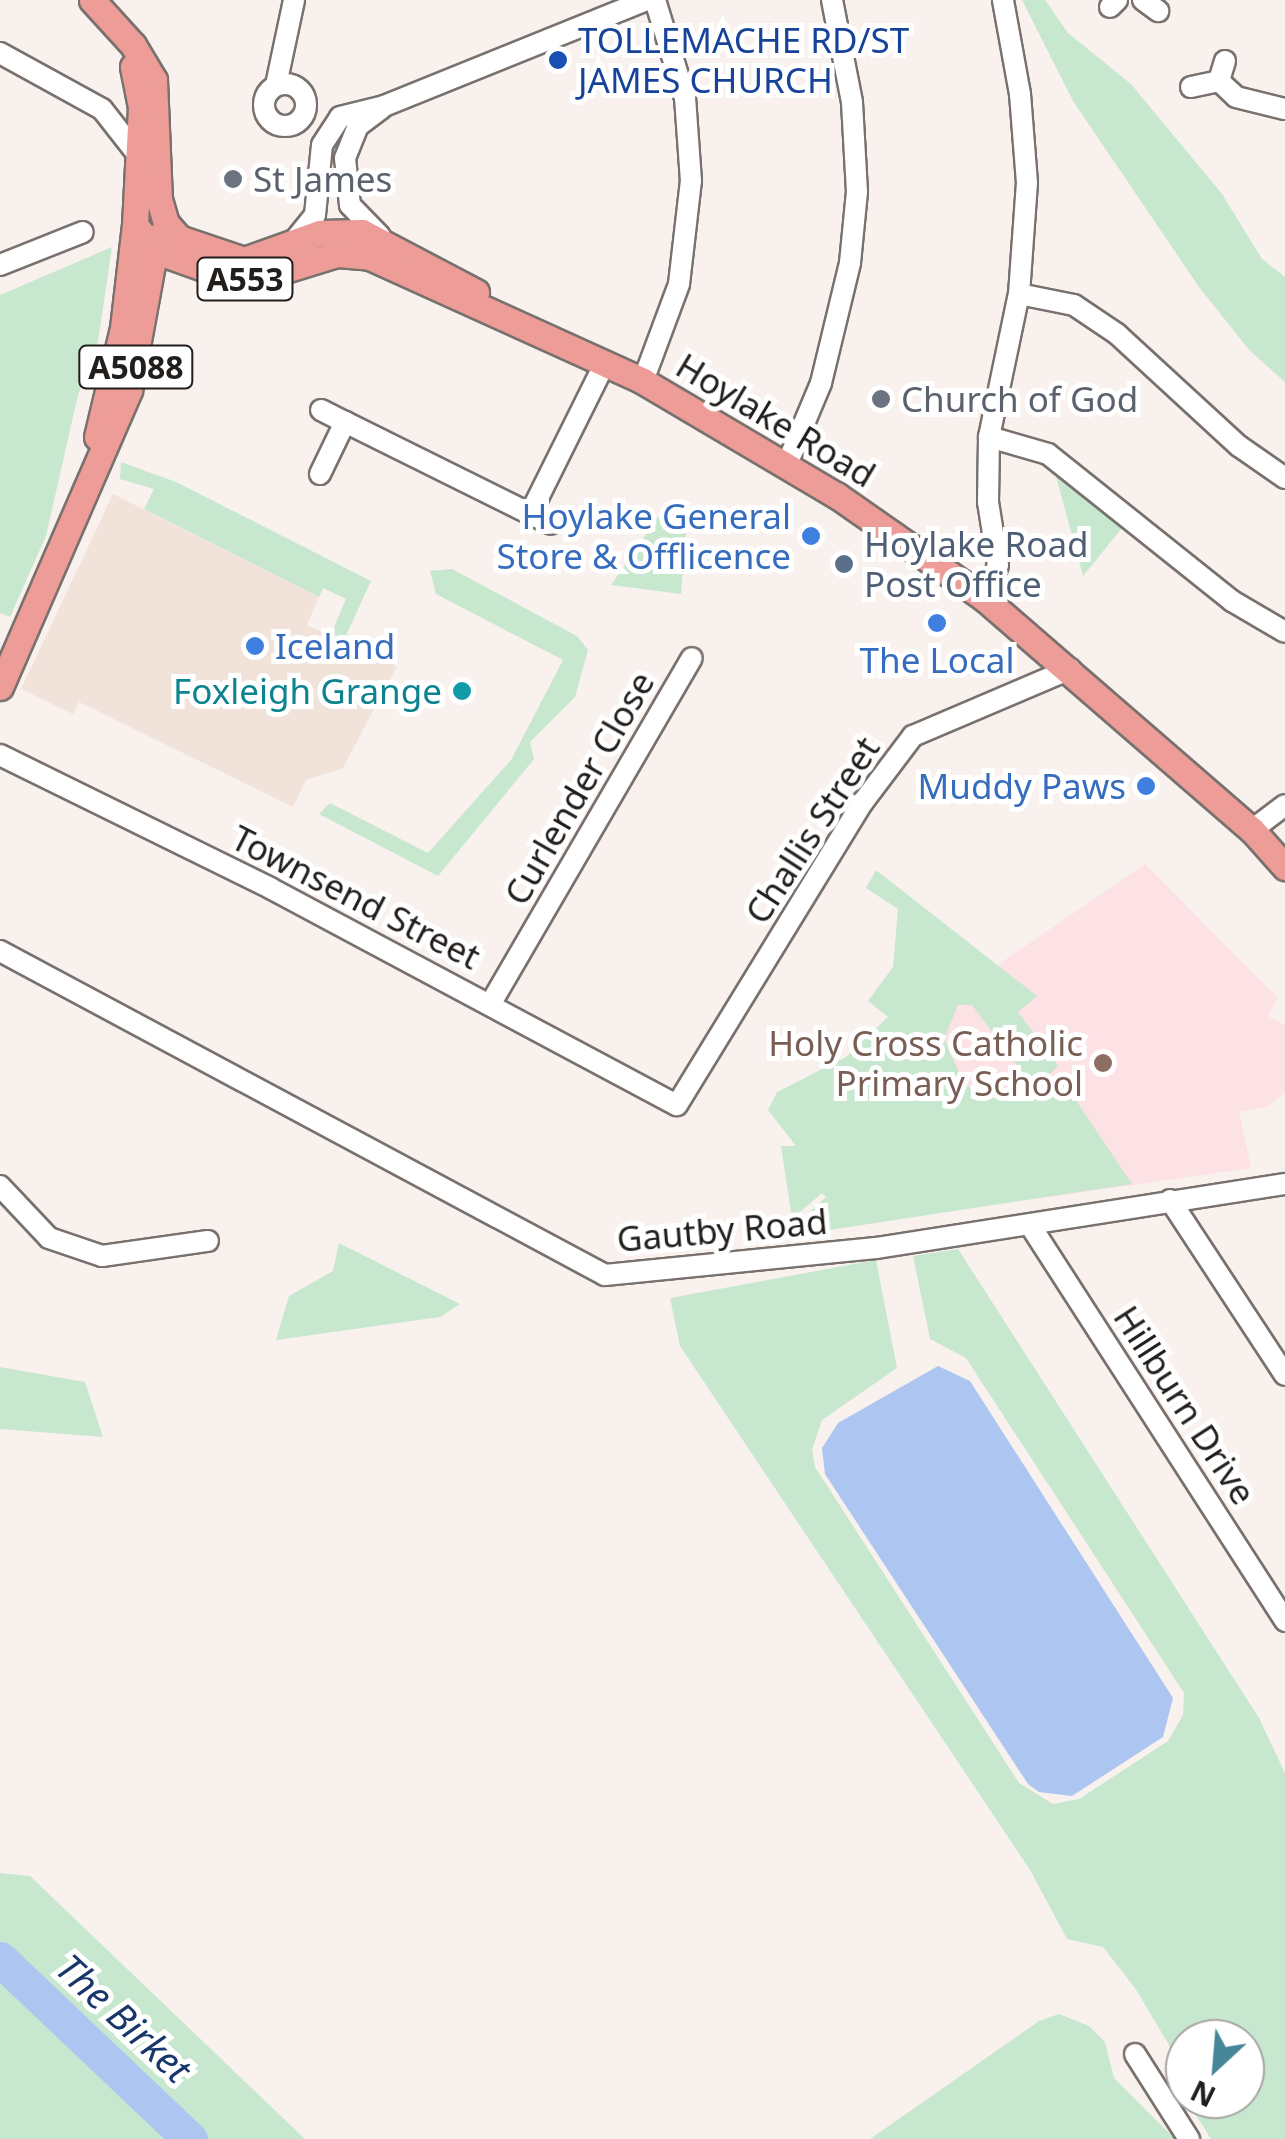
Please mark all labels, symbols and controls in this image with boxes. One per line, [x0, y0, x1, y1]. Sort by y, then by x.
place label: TOLLEMACHE RD/ST JAMES CHURCH [578, 19, 909, 101]
marker: TOLLEMACHE RD/ST JAMES CHURCH [547, 49, 569, 71]
place label: St James [253, 158, 392, 200]
marker: St James [222, 168, 244, 190]
road number: A553 [195, 252, 295, 306]
road number: A5088 [76, 340, 196, 394]
street label: Hoylake Road [669, 344, 883, 496]
place label: Church of God [901, 378, 1138, 420]
marker: Church of God [870, 388, 892, 410]
place label: Hoylake General Store & Offlicence [496, 495, 791, 577]
place label: Hoylake Road Post Office [864, 523, 1089, 605]
marker: Hoylake General Store & Offlicence [800, 525, 822, 547]
marker: Hoylake Road Post Office [833, 553, 855, 575]
marker: The Local [926, 612, 948, 634]
place label: Iceland [275, 625, 395, 667]
marker: Iceland [244, 635, 266, 657]
place label: The Local [860, 639, 1014, 681]
street label: Curlender Close [495, 664, 663, 912]
place label: Foxleigh Grange [173, 670, 442, 712]
marker: Foxleigh Grange [451, 680, 473, 702]
street label: Challis Street [736, 729, 888, 931]
place label: Muddy Paws [918, 765, 1126, 807]
marker: Muddy Paws [1135, 775, 1157, 797]
street label: Townsend Street [225, 816, 487, 978]
place label: Holy Cross Catholic Primary School [768, 1022, 1083, 1104]
marker: Holy Cross Catholic Primary School [1092, 1052, 1114, 1074]
street label: Gautby Road [615, 1200, 829, 1260]
street label: Hillburn Drive [1105, 1298, 1265, 1512]
water label: The Birket [47, 1944, 201, 2092]
north arrow [1165, 2019, 1265, 2119]
text: N [1184, 2072, 1221, 2116]

